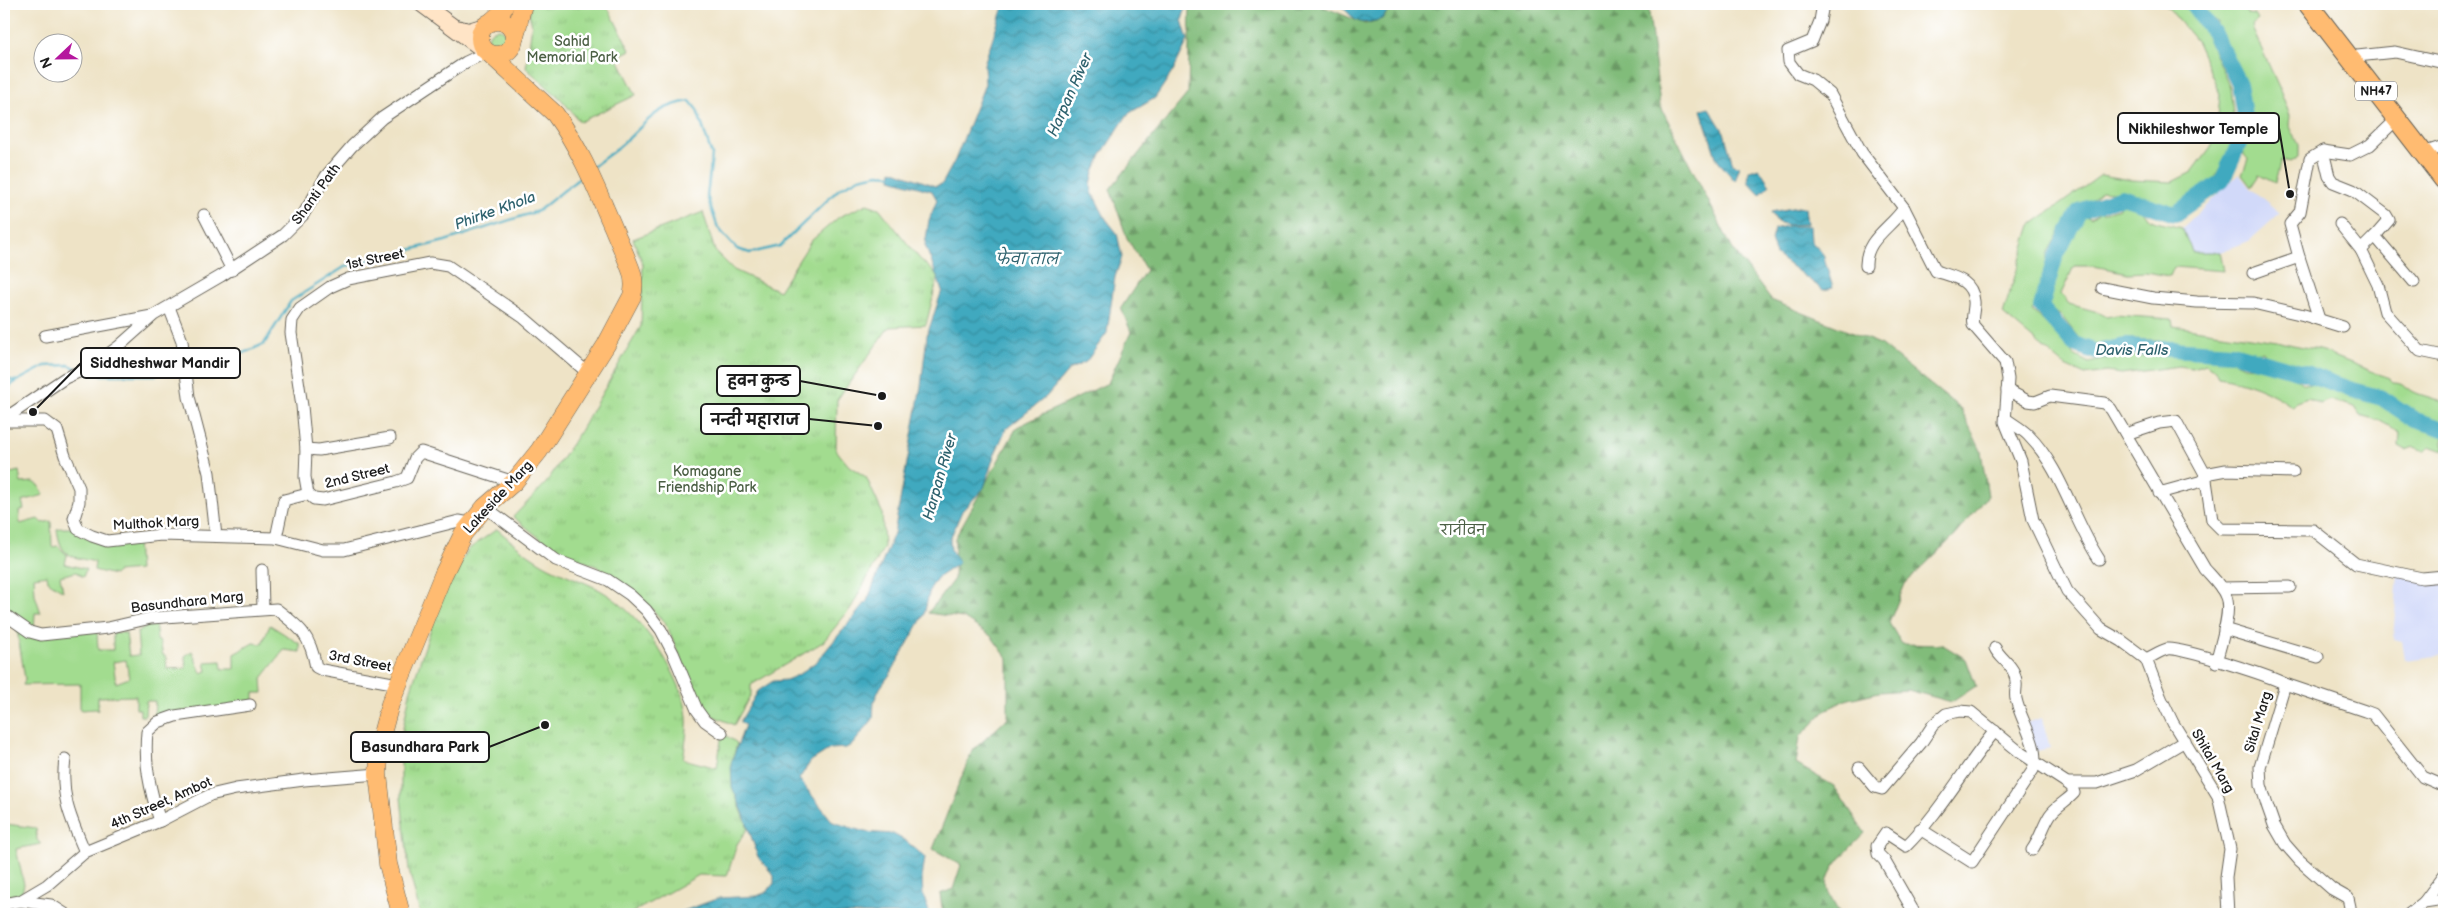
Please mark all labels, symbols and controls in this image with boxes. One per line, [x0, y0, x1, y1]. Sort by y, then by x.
north arrow [32, 32, 82, 82]
park label: Sahid Memorial Park [526, 33, 618, 66]
water label: Harpan River [1043, 49, 1097, 140]
text: N [37, 55, 56, 71]
road number: NH47 [2355, 82, 2397, 100]
callout: Nikhileshwor Temple [2118, 113, 2279, 143]
text: Nikhileshwor Temple [2128, 120, 2268, 139]
street label: Shanti Path [288, 160, 344, 228]
water label: Phirke Khola [452, 188, 538, 234]
street label: 1st Street [345, 244, 406, 273]
water label: फेवा ताल [996, 246, 1062, 269]
water label: Davis Falls [2096, 341, 2169, 360]
callout: Siddheshwar Mandir [81, 348, 240, 378]
text: Siddheshwar Mandir [90, 354, 231, 373]
callout: हवन कुन्ड [717, 366, 800, 396]
text: हवन कुन्ड [726, 372, 792, 393]
callout: नन्दी महाराज [701, 404, 809, 434]
text: नन्दी महाराज [709, 407, 801, 430]
water label: Harpan River [919, 430, 962, 523]
street label: Lakeside Marg [460, 457, 536, 537]
street label: 2nd Street [323, 460, 392, 492]
park label: Komagane Friendship Park [658, 463, 757, 496]
street label: Multhok Marg [112, 512, 200, 534]
park label: रानीवन [1439, 519, 1486, 539]
street label: Basundhara Marg [130, 588, 244, 616]
street label: 3rd Street [327, 647, 393, 676]
street label: Sital Marg [2241, 689, 2275, 755]
street label: Shital Marg [2188, 726, 2238, 796]
callout: Basundhara Park [351, 732, 489, 762]
text: Basundhara Park [361, 738, 479, 757]
street label: 4th Street, Ambot [108, 773, 215, 833]

